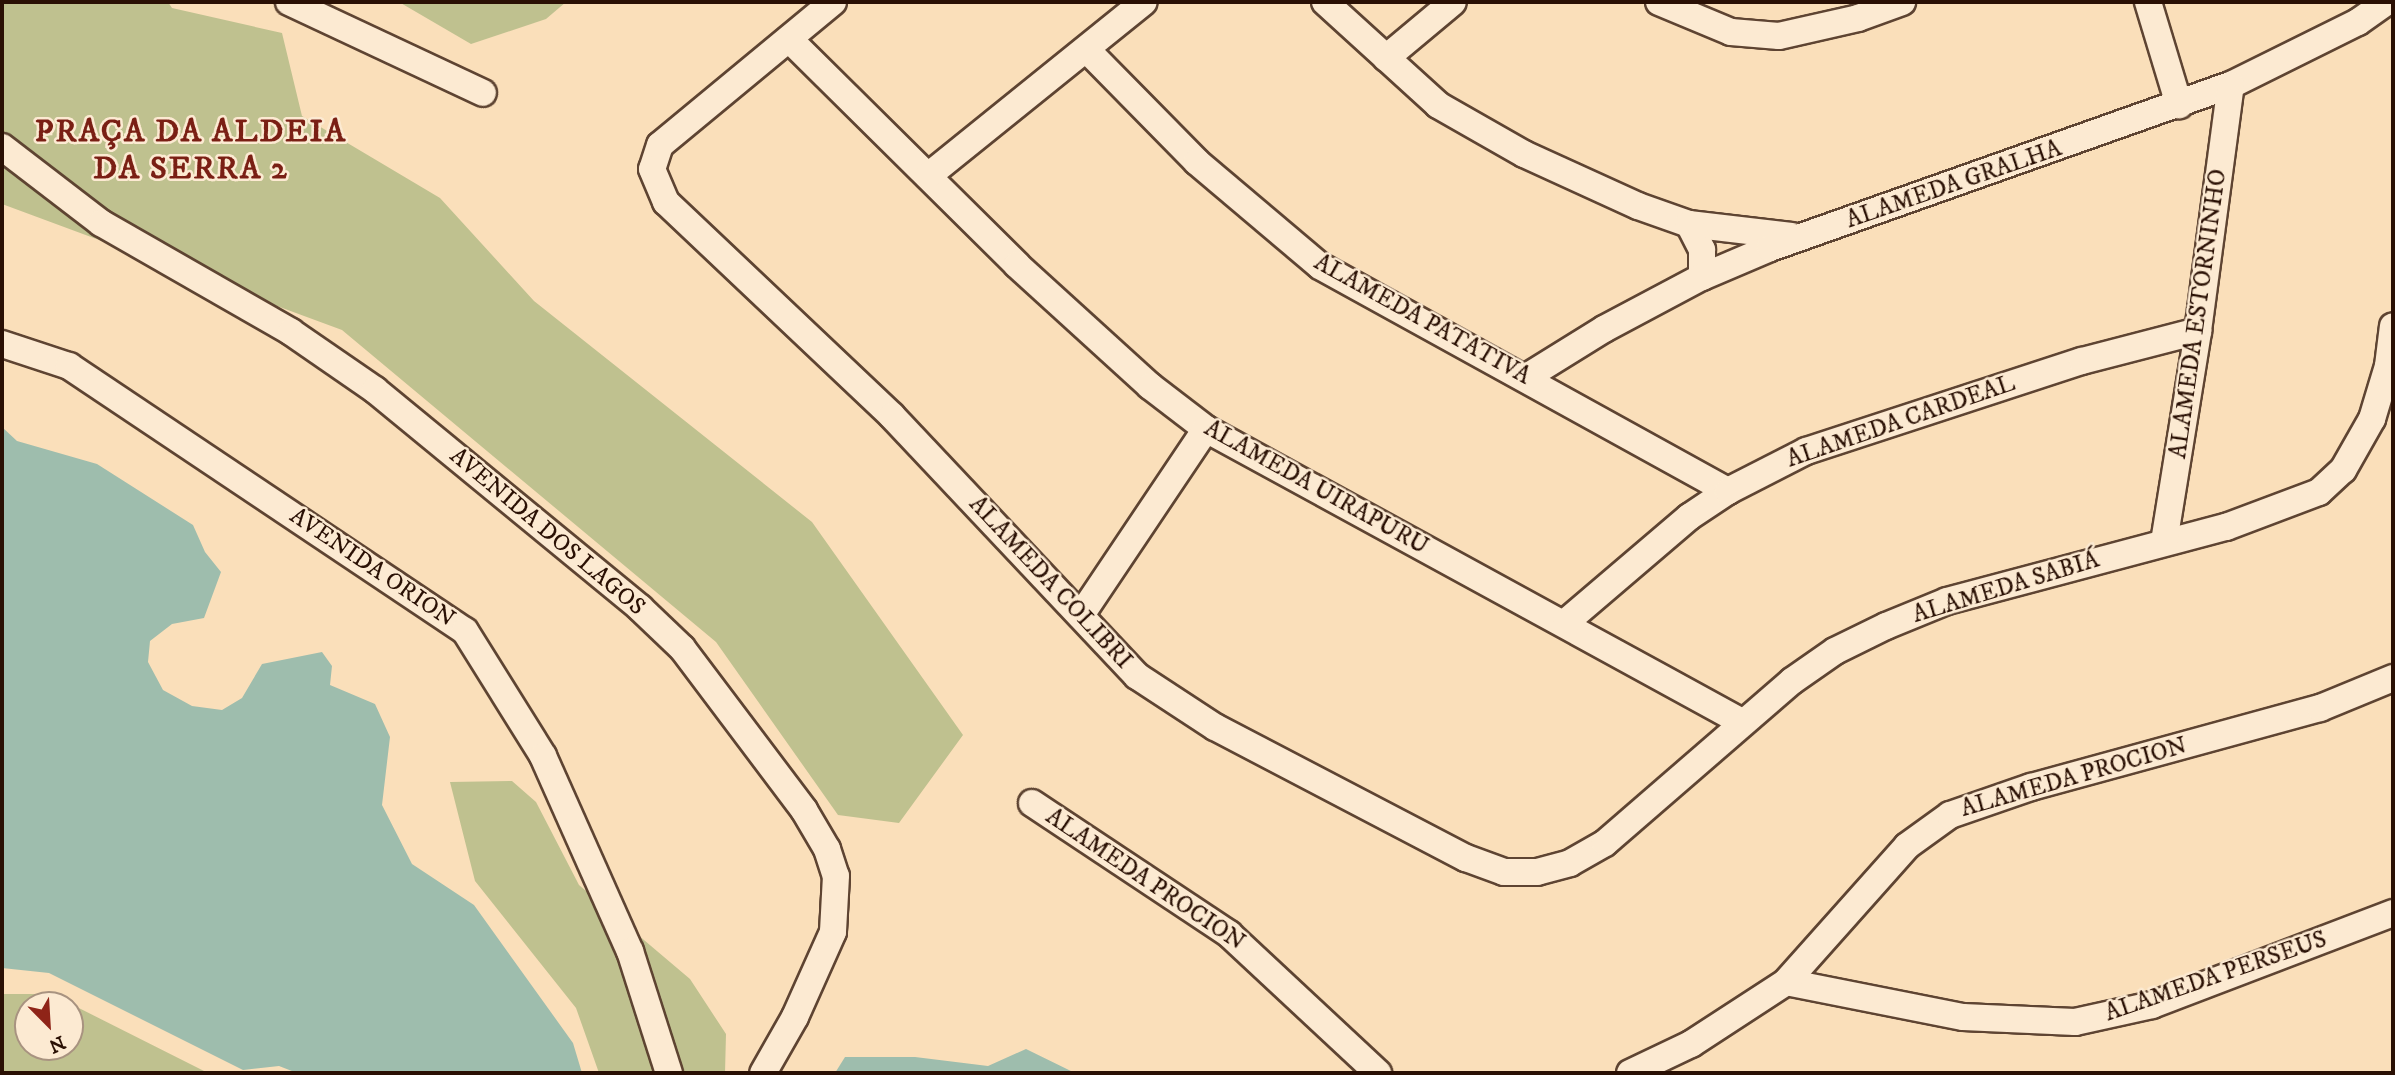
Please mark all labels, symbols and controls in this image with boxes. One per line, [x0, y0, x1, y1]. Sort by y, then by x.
district label: PRAÇA DA ALDEIA DA SERRA 2 [37, 114, 345, 189]
street label: ALAMEDA GRALHA [1842, 135, 2066, 235]
street label: ALAMEDA ESTORNINHO [2164, 167, 2234, 461]
street label: ALAMEDA PATATIVA [1309, 249, 1535, 391]
street label: ALAMEDA CARDEAL [1783, 369, 2019, 475]
street label: ALAMEDA UIRAPURU [1199, 414, 1433, 562]
street label: AVENIDA DOS LAGOS [443, 442, 651, 622]
street label: ALAMEDA COLIBRI [962, 491, 1138, 675]
street label: AVENIDA ORION [284, 502, 460, 634]
street label: ALAMEDA SABIÁ [1909, 546, 2103, 630]
street label: ALAMEDA PROCION [1958, 732, 2190, 824]
street label: ALAMEDA PROCION [1040, 803, 1250, 957]
street label: ALAMEDA PERSEUS [2101, 926, 2331, 1028]
north arrow [14, 991, 84, 1061]
text: N [45, 1030, 69, 1057]

